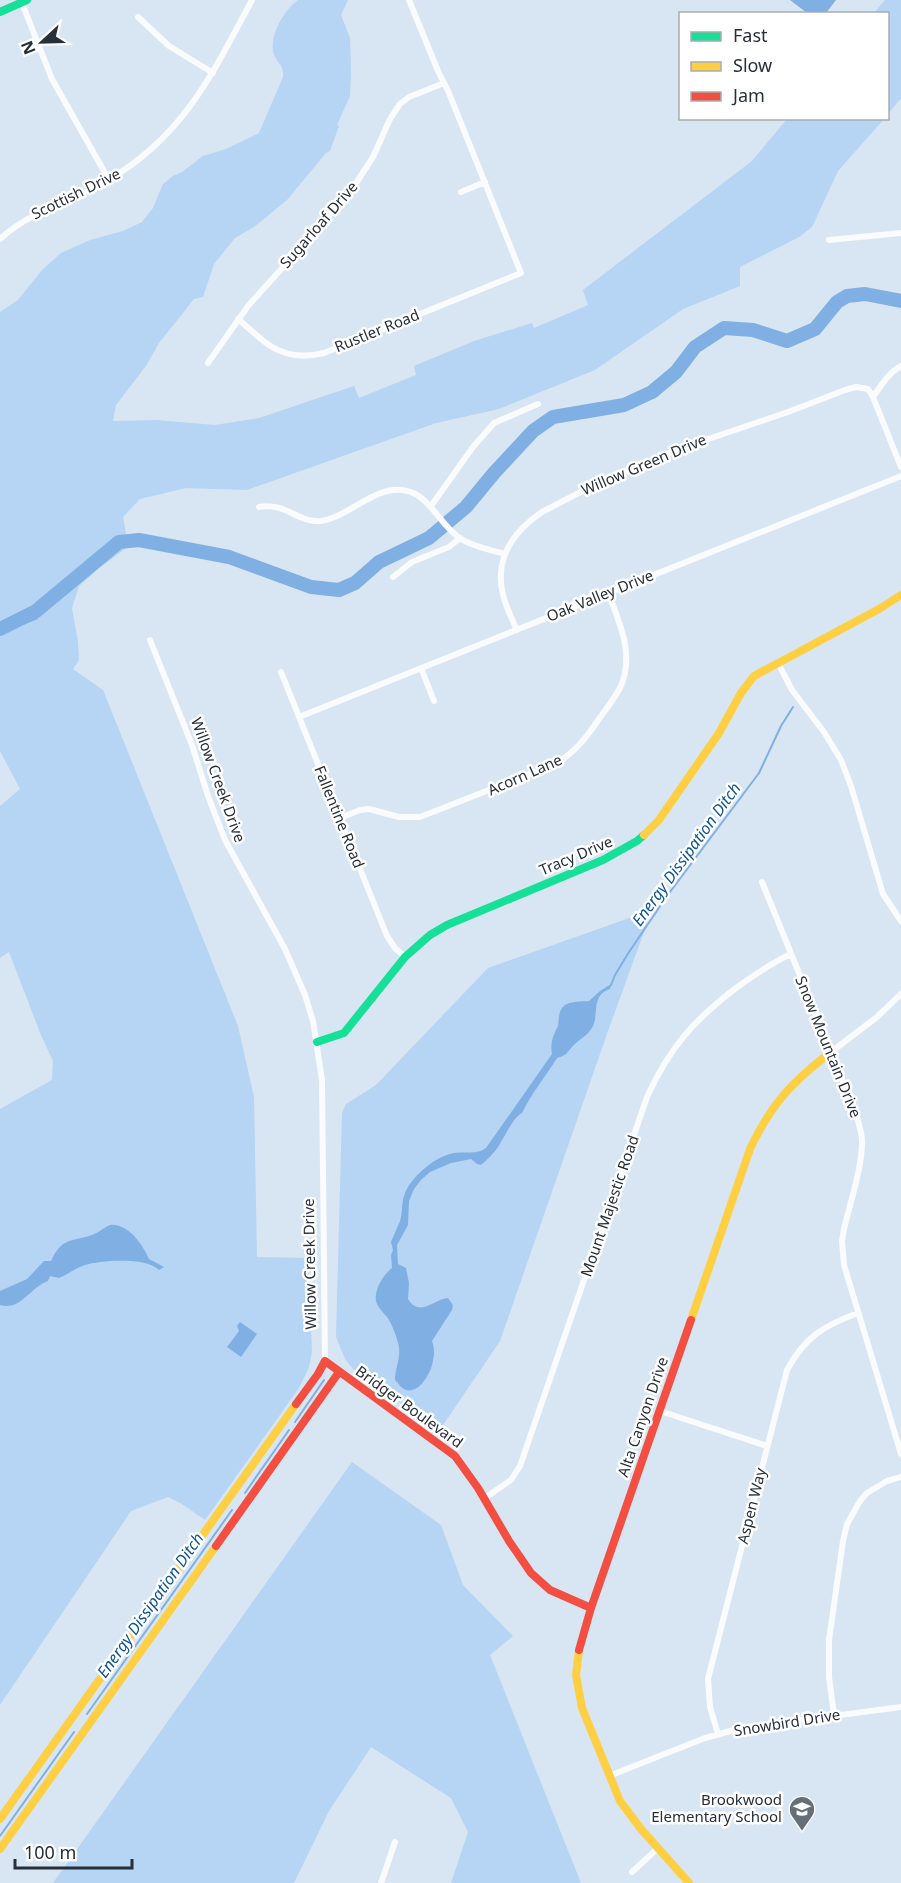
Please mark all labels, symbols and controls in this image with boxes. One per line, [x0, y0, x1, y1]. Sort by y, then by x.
north arrow [12, 12, 72, 72]
legend [679, 12, 889, 120]
text: Fast [733, 23, 768, 47]
text: N [15, 37, 41, 58]
text: Slow [733, 53, 772, 77]
text: Jam [731, 83, 765, 107]
street label: Scottish Drive [28, 163, 123, 223]
street label: Sugarloaf Drive [275, 177, 362, 272]
street label: Rustler Road [331, 304, 422, 356]
street label: Willow Green Drive [578, 429, 709, 499]
street label: Oak Valley Drive [543, 565, 656, 626]
street label: Willow Creek Drive [187, 715, 251, 845]
street label: Acorn Lane [484, 749, 565, 799]
street label: Fallentine Road [310, 763, 370, 871]
water label: Energy Dissipation Ditch [626, 778, 746, 930]
street label: Tracy Drive [536, 831, 615, 879]
street label: Snow Mountain Drive [791, 973, 867, 1120]
street label: Mount Majestic Road [575, 1132, 643, 1279]
street label: Willow Creek Drive [298, 1198, 320, 1330]
street label: Alta Canyon Drive [612, 1354, 672, 1479]
street label: Bridger Boulevard [352, 1360, 467, 1452]
street label: Aspen Way [732, 1465, 770, 1546]
water label: Energy Dissipation Ditch [92, 1528, 208, 1682]
street label: Snowbird Drive [732, 1704, 841, 1740]
place label: Brookwood Elementary School [651, 1789, 782, 1826]
school or university icon: Brookwood Elementary School [787, 1794, 817, 1832]
scale bar [15, 1832, 132, 1870]
text: 100 m [24, 1840, 76, 1864]

